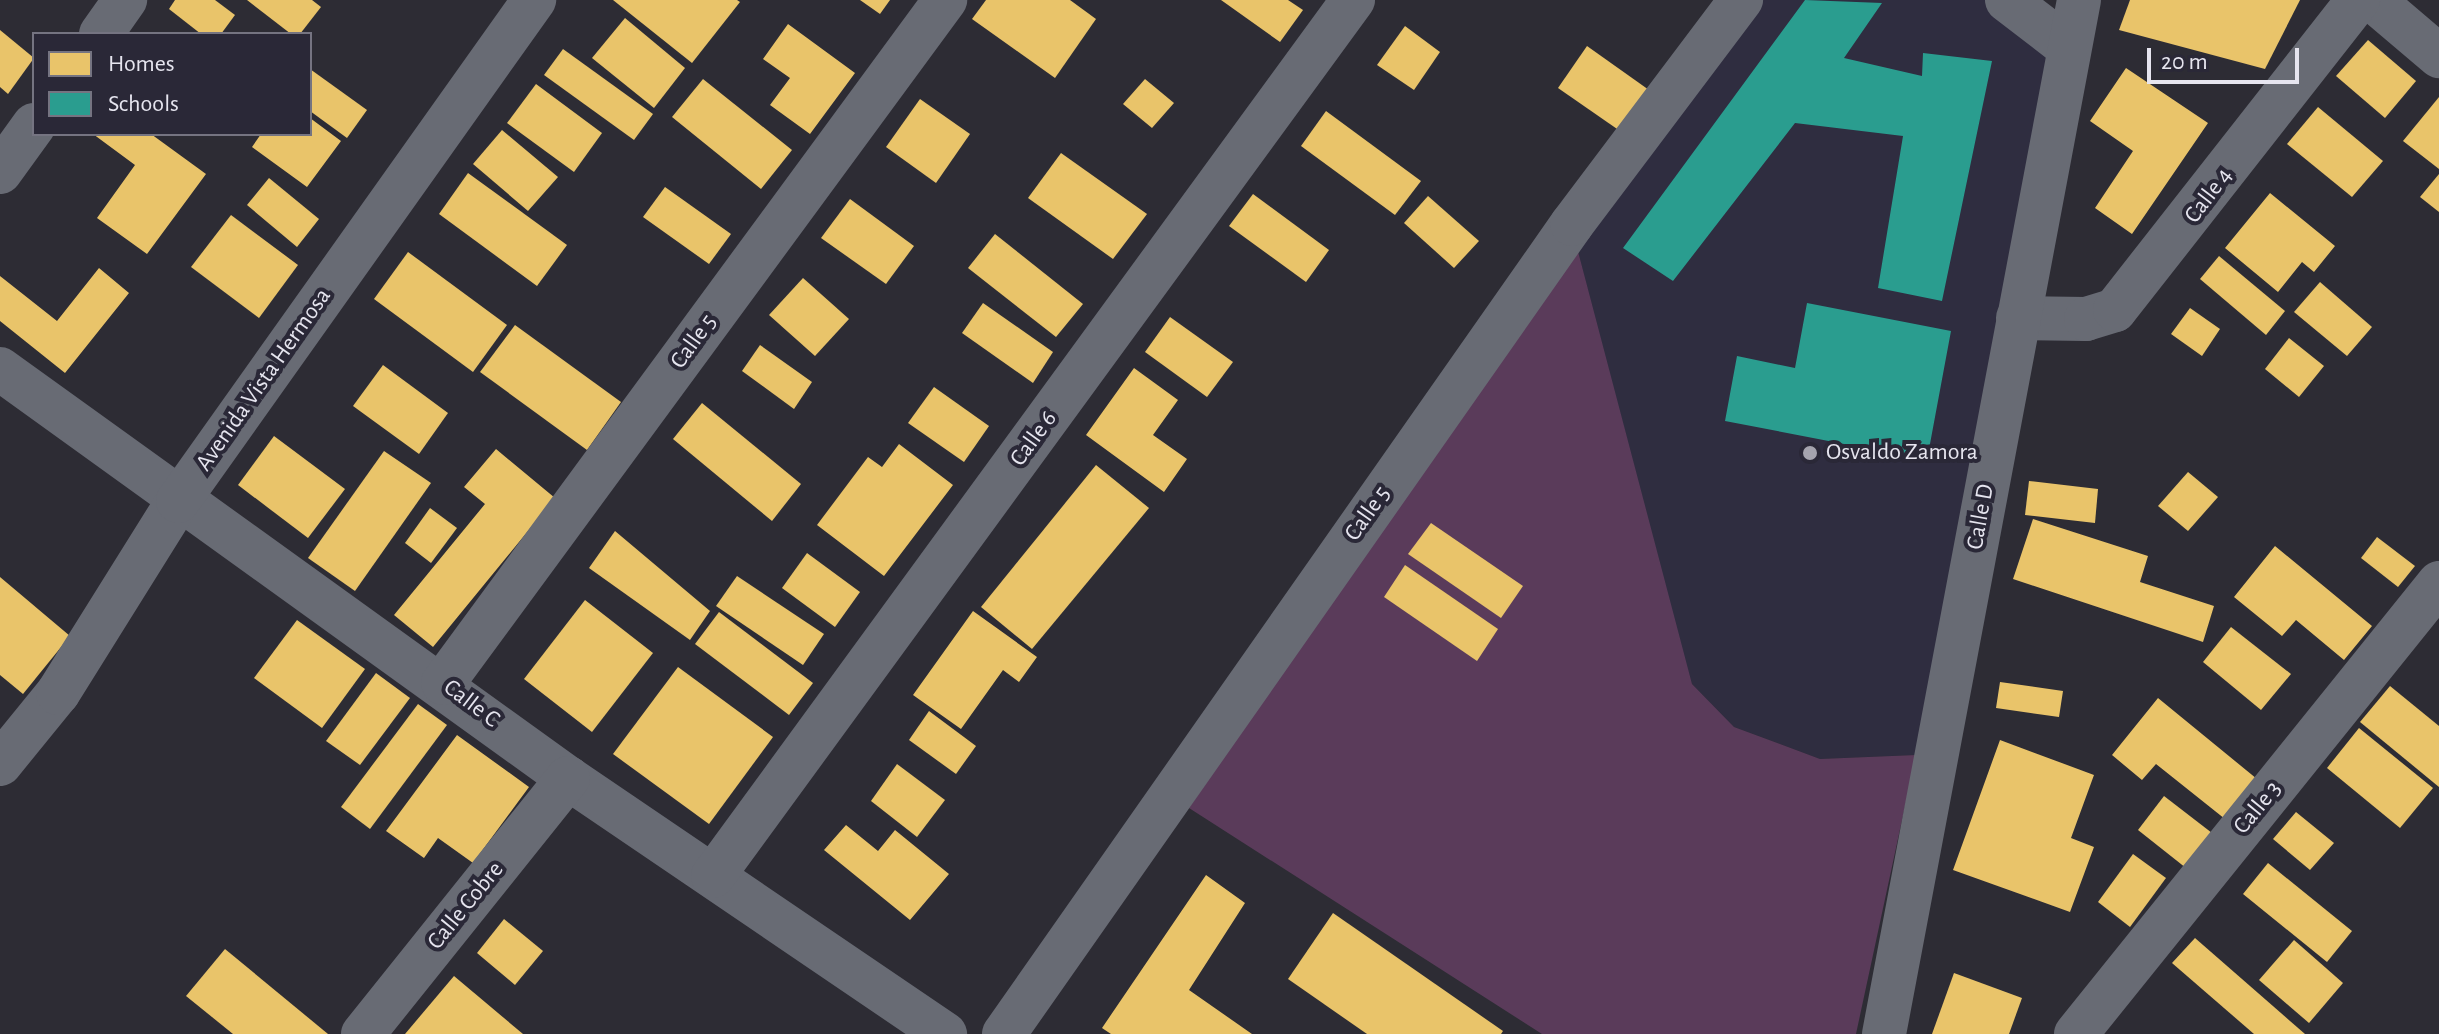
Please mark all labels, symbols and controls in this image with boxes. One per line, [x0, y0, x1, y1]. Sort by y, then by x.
legend [32, 32, 312, 136]
scale bar [2151, 32, 2303, 82]
text: 20 m [2161, 50, 2208, 74]
text: Homes [108, 52, 175, 76]
text: Schools [108, 92, 179, 116]
street label: Calle 4 [2179, 163, 2239, 229]
street label: Avenida Vista Hermosa [190, 283, 338, 477]
street label: Calle 5 [665, 309, 723, 375]
street label: Calle 6 [1004, 406, 1064, 472]
place label: Osvaldo Zamora [1826, 439, 1978, 467]
marker: Osvaldo Zamora [1801, 444, 1819, 462]
street label: Calle 5 [1339, 481, 1397, 547]
street label: Calle D [1961, 482, 2001, 552]
street label: Calle C [437, 674, 505, 734]
street label: Calle 3 [2228, 775, 2288, 841]
street label: Calle Cobre [422, 856, 510, 956]

